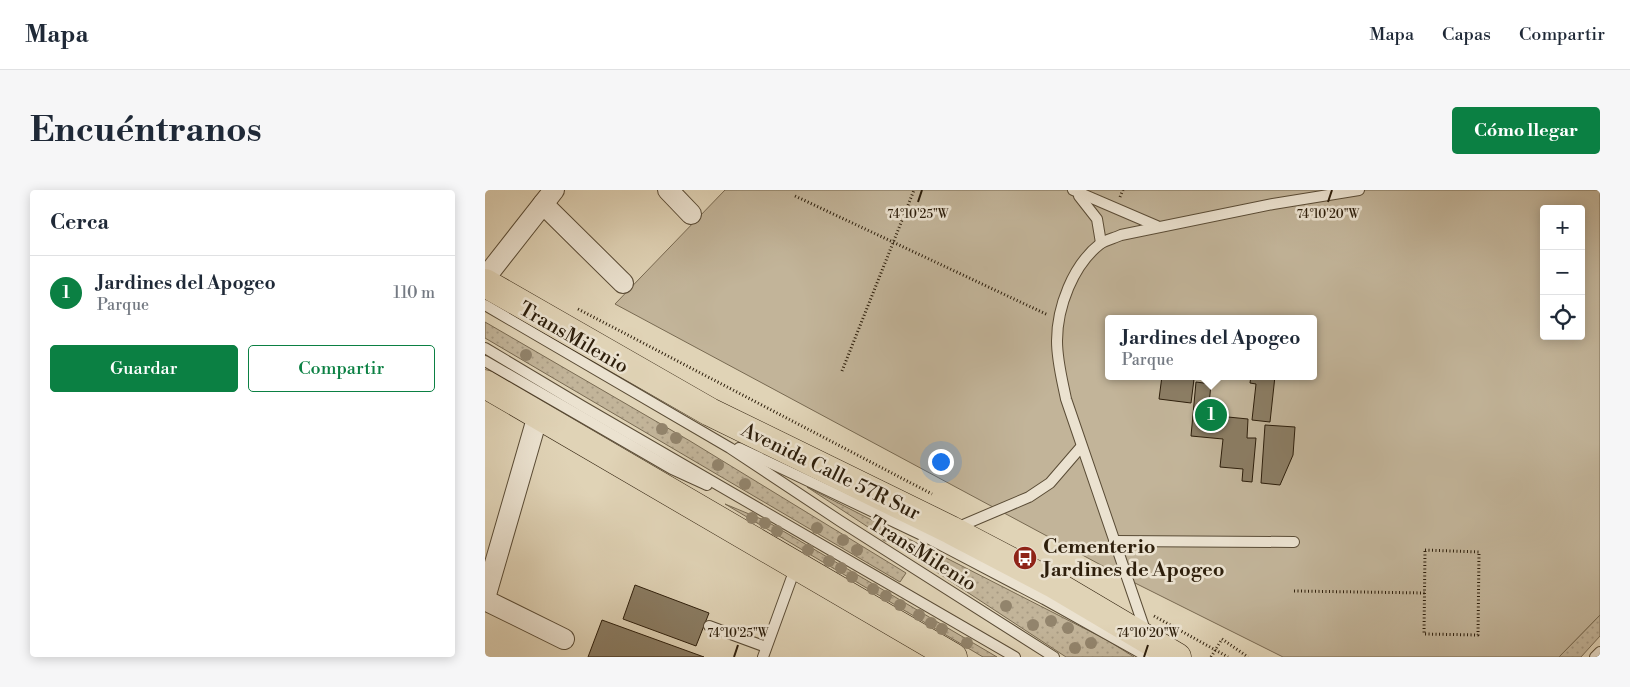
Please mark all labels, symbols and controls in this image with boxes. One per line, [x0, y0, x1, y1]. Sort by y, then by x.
text: Mapa [25, 20, 88, 50]
text: Mapa [1370, 23, 1414, 46]
text: Capas [1442, 23, 1491, 46]
text: Compartir [1519, 23, 1605, 46]
button: Cómo llegar [1452, 107, 1600, 154]
text: Encuéntranos [30, 109, 262, 152]
map controls [1540, 205, 1585, 340]
button: + [1540, 205, 1585, 250]
text: 74°10'25"W [887, 207, 950, 222]
text: 74°10'20"W [1297, 207, 1360, 222]
text: Cerca [50, 210, 109, 236]
button: − [1540, 250, 1585, 295]
text: Jardines del Apogeo [97, 271, 276, 295]
text: 1 [62, 283, 70, 303]
text: 110 m [393, 283, 435, 303]
text: Parque [97, 295, 149, 315]
button: locate [1540, 295, 1585, 340]
street label: TransMilenio [514, 297, 633, 380]
popup [1105, 315, 1317, 380]
text: Jardines del Apogeo [1122, 326, 1300, 350]
button: Guardar [50, 345, 238, 392]
button: Compartir [248, 345, 435, 392]
text: Parque [1122, 350, 1174, 370]
pin: 1 [1195, 396, 1227, 434]
street label: Avenida Calle 57R Sur [736, 418, 924, 527]
your location [928, 449, 954, 475]
street label: TransMilenio [864, 511, 981, 597]
place label: Cementerio Jardines de Apogeo [1040, 535, 1225, 583]
bus stop icon: Cementerio Jardines de Apogeo [1012, 545, 1038, 571]
text: 74°10'25"W [707, 626, 770, 641]
text: 74°10'20"W [1117, 626, 1180, 641]

